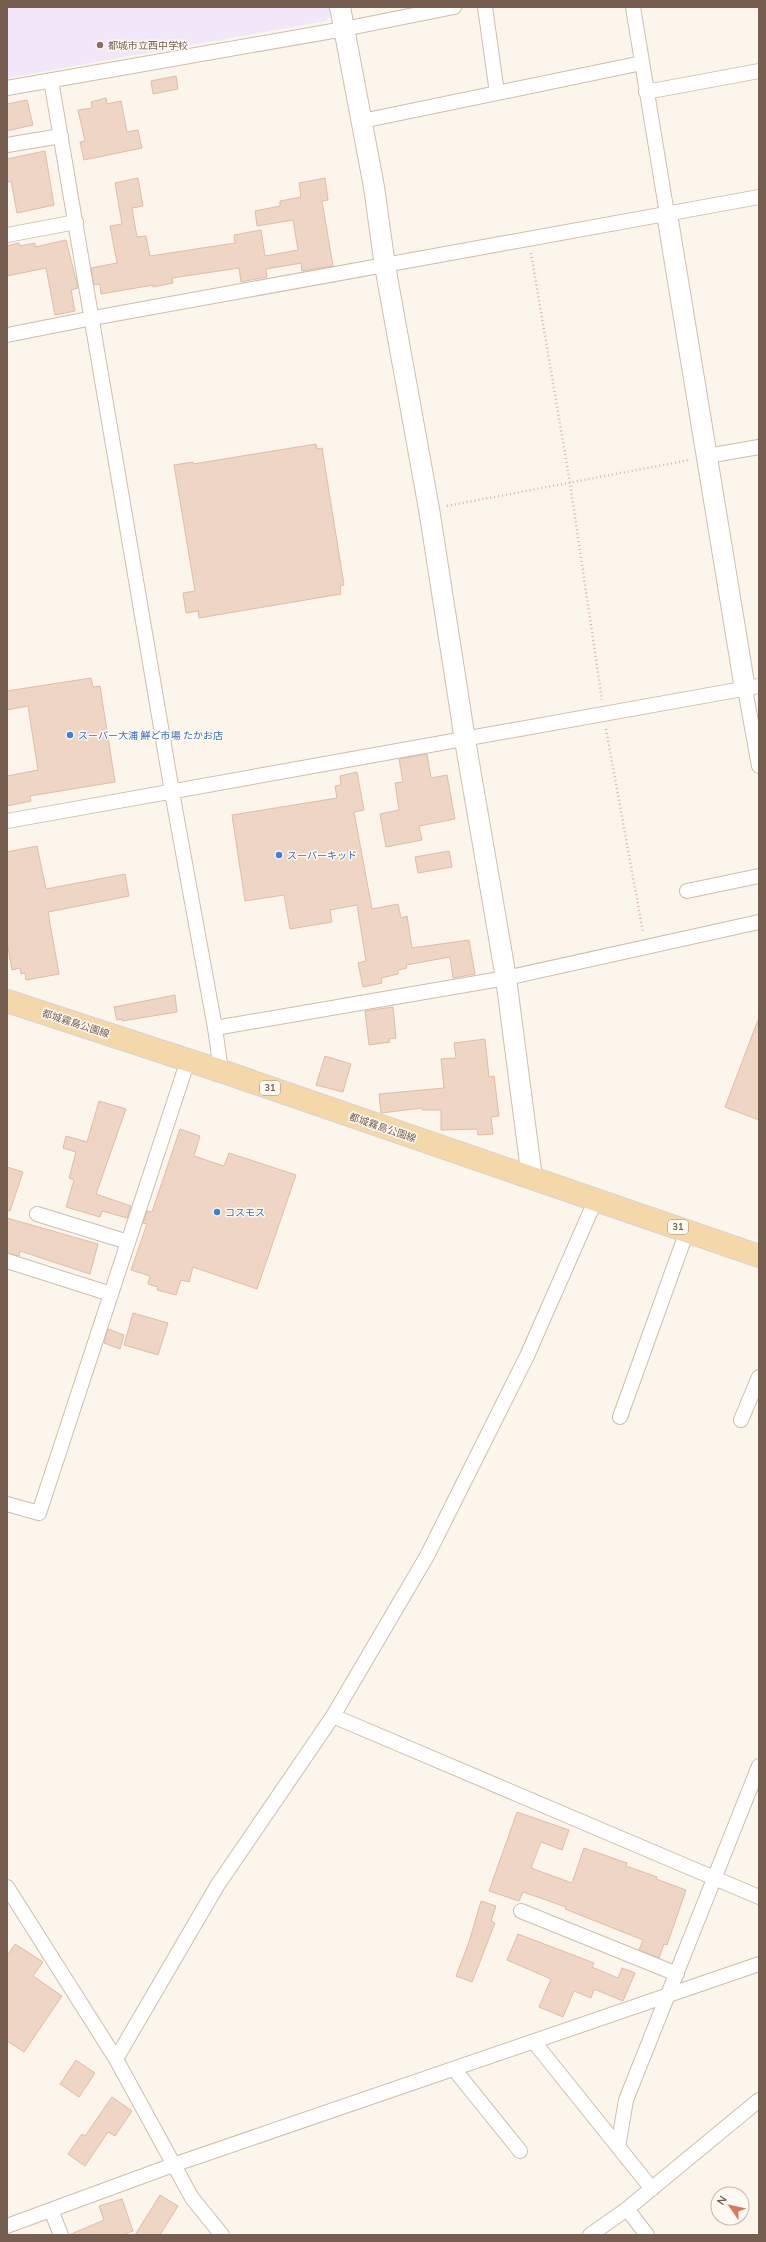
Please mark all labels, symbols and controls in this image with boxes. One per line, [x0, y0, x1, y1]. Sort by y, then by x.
place label: 都城市立西中学校 [108, 39, 188, 52]
marker: 都城市立西中学校 [95, 40, 105, 50]
place label: スーパー大浦 鮮ど市場 たかお店 [78, 729, 223, 742]
marker: スーパー大浦 鮮ど市場 たかお店 [65, 730, 75, 740]
place label: スーパーキッド [287, 849, 357, 862]
marker: スーパーキッド [274, 850, 284, 860]
street label: 都城霧島公園線 [41, 1006, 111, 1040]
road number: 31 [260, 1081, 280, 1095]
street label: 都城霧島公園線 [348, 1110, 418, 1145]
place label: コスモス [225, 1206, 265, 1219]
marker: コスモス [212, 1207, 222, 1217]
road number: 31 [668, 1220, 688, 1234]
north arrow [710, 2186, 750, 2226]
text: N [714, 2193, 730, 2208]

